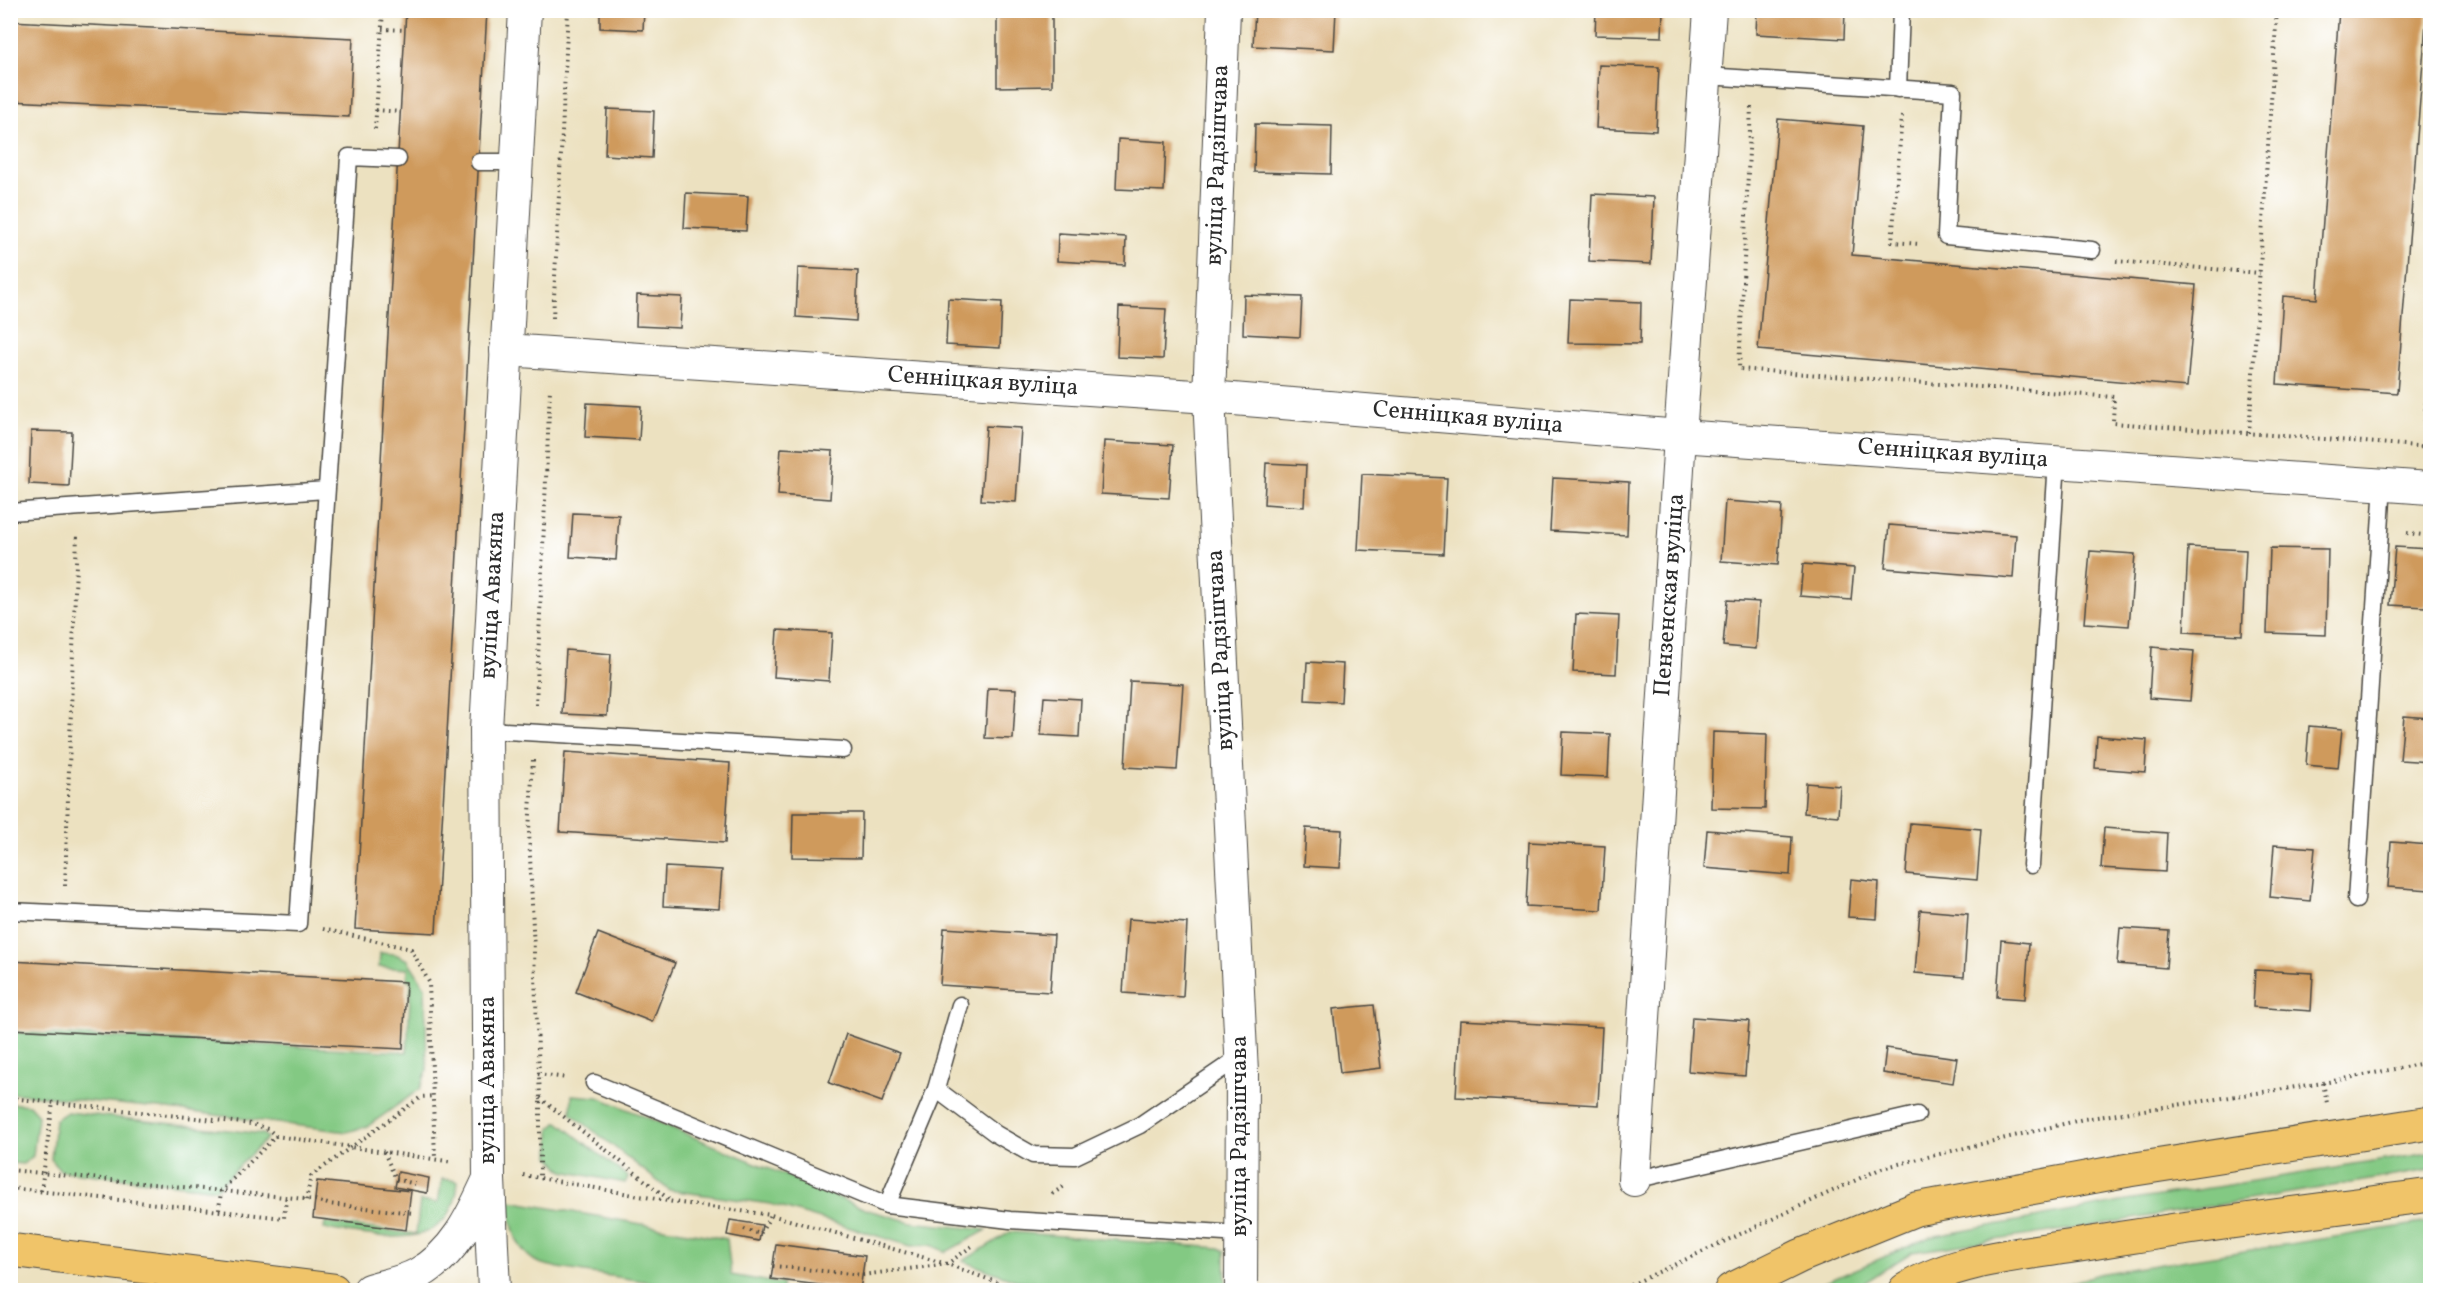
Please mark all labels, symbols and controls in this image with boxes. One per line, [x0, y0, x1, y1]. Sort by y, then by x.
street label: вуліца Радзішчава [1197, 64, 1239, 266]
street label: Сенніцкая вуліца [887, 358, 1079, 406]
street label: Сенніцкая вуліца [1371, 393, 1565, 443]
street label: Сенніцкая вуліца [1857, 430, 2049, 478]
street label: Пензенская вуліца [1646, 492, 1694, 698]
street label: вуліца Авакяна [472, 510, 514, 680]
street label: вуліца Радзішчава [1199, 549, 1243, 751]
street label: вуліца Авакяна [471, 996, 505, 1164]
street label: вуліца Радзішчава [1223, 1035, 1257, 1237]

